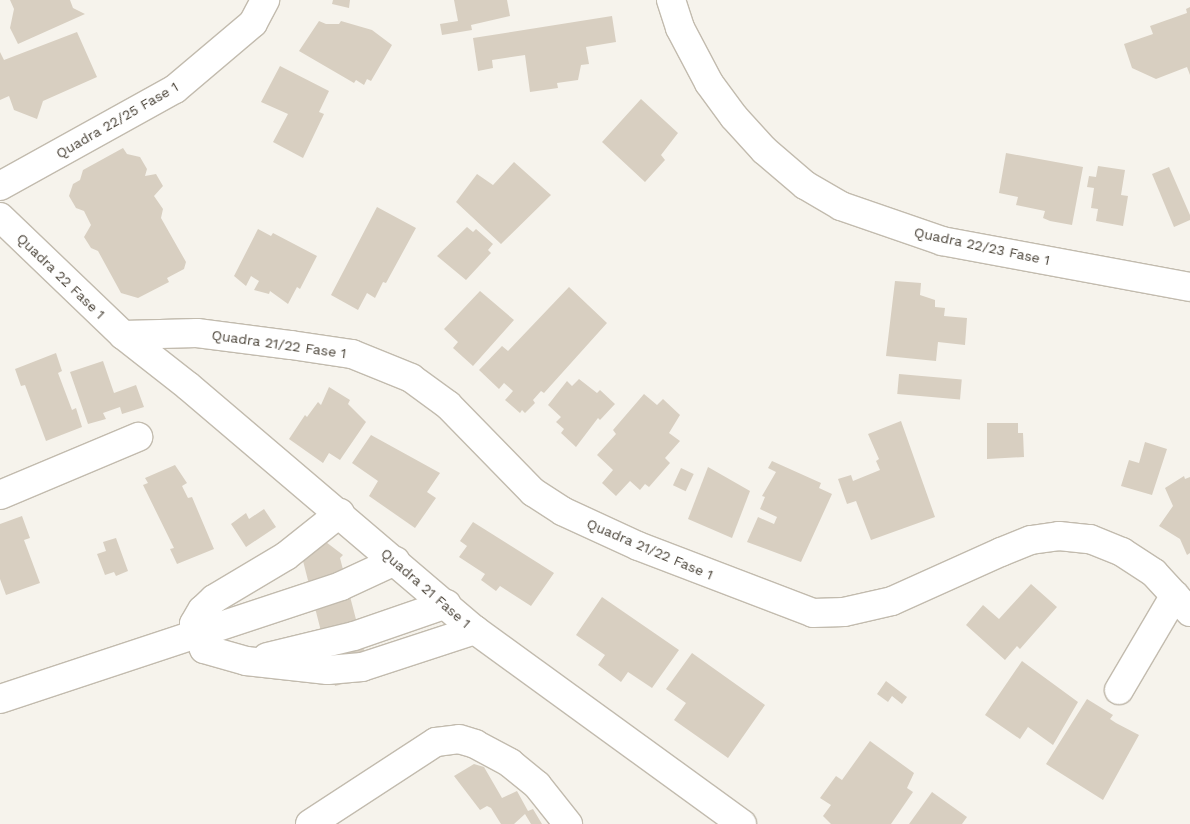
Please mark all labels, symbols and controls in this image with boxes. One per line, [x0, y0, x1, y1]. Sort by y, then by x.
street label: Quadra 22/25 Fase 1 [53, 78, 181, 162]
street label: Quadra 22/23 Fase 1 [912, 223, 1052, 269]
street label: Quadra 22 Fase 1 [13, 229, 109, 323]
street label: Quadra 21/22 Fase 1 [210, 326, 348, 362]
street label: Quadra 21/22 Fase 1 [584, 515, 716, 583]
street label: Quadra 21 Fase 1 [378, 544, 474, 632]

